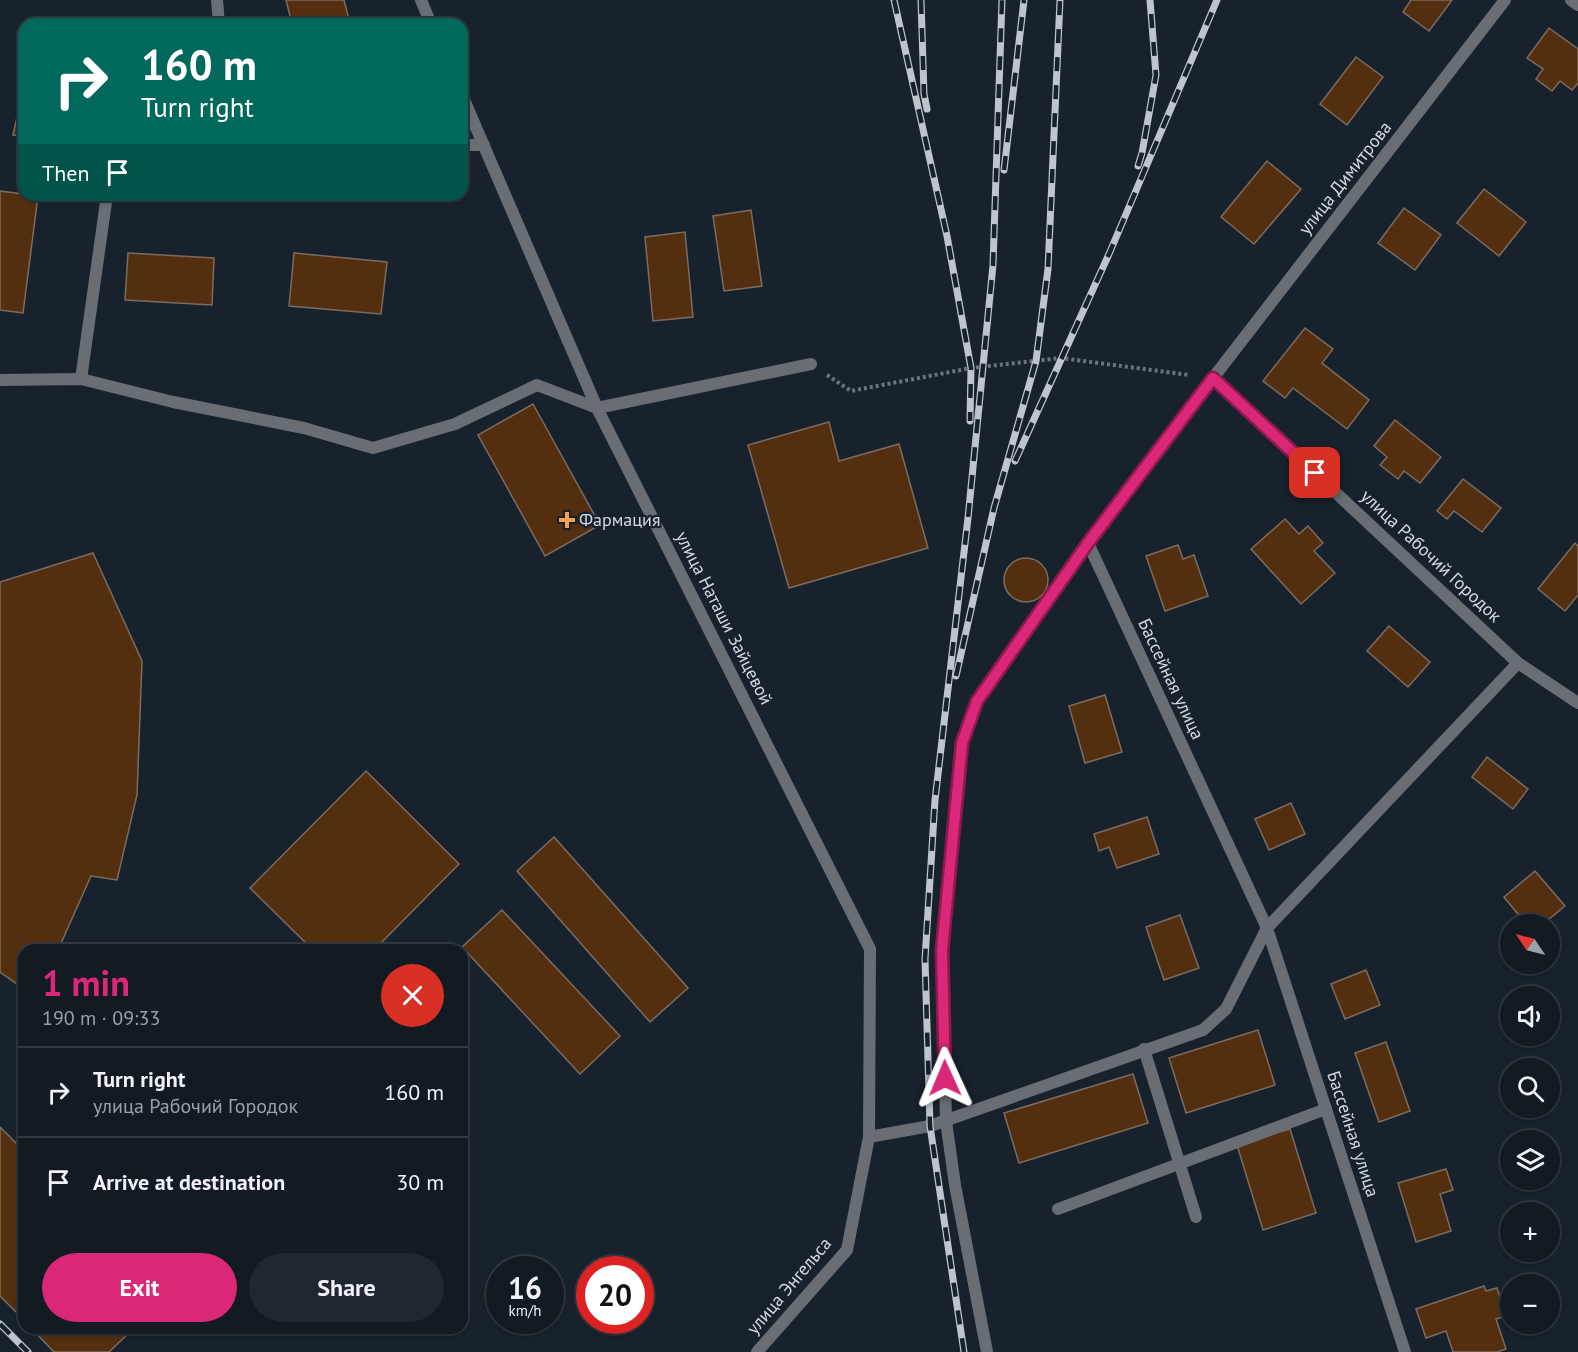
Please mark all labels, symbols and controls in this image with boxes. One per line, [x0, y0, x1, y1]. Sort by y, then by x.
text: 160 m [141, 37, 257, 92]
icon: right [42, 42, 120, 120]
text: Turn right [141, 90, 254, 124]
street label: улица Димитрова [1293, 116, 1396, 239]
icon: arrive [101, 156, 134, 189]
text: Then [42, 159, 89, 187]
pin [1289, 447, 1340, 498]
icon: arrive [1298, 456, 1331, 489]
street label: улица Рабочий Городок [1356, 484, 1507, 627]
place label: Фармация [579, 508, 661, 531]
marker: Фармация [560, 513, 574, 527]
street label: улица Наташи Зайцевой [671, 527, 778, 708]
street label: Бассейная улица [1133, 615, 1210, 743]
north arrow [1500, 914, 1560, 974]
map controls [1500, 914, 1560, 1334]
text: 1 min [42, 959, 130, 1006]
button: close [381, 964, 444, 1027]
button: sound [1500, 986, 1560, 1046]
text: 190 m · 09:33 [42, 1005, 160, 1031]
position arrow [913, 1046, 977, 1110]
button: search [1500, 1058, 1560, 1118]
text: Turn right [93, 1065, 185, 1093]
street label: Бассейная улица [1322, 1068, 1385, 1200]
icon: right [42, 1076, 75, 1109]
text: 160 m [384, 1078, 444, 1106]
text: улица Рабочий Городок [93, 1093, 298, 1119]
button: layers [1500, 1130, 1560, 1190]
icon: arrive [42, 1166, 75, 1199]
text: Arrive at destination [93, 1168, 285, 1196]
text: 30 m [396, 1168, 444, 1196]
button: + [1500, 1202, 1560, 1262]
street label: улица Энгельса [741, 1232, 836, 1339]
button: Exit [42, 1253, 237, 1322]
button: Share [249, 1253, 444, 1322]
speed limit sign: 20 [576, 1256, 654, 1334]
text: 16 [508, 1268, 542, 1307]
button: − [1500, 1274, 1560, 1334]
text: km/h [509, 1301, 541, 1320]

